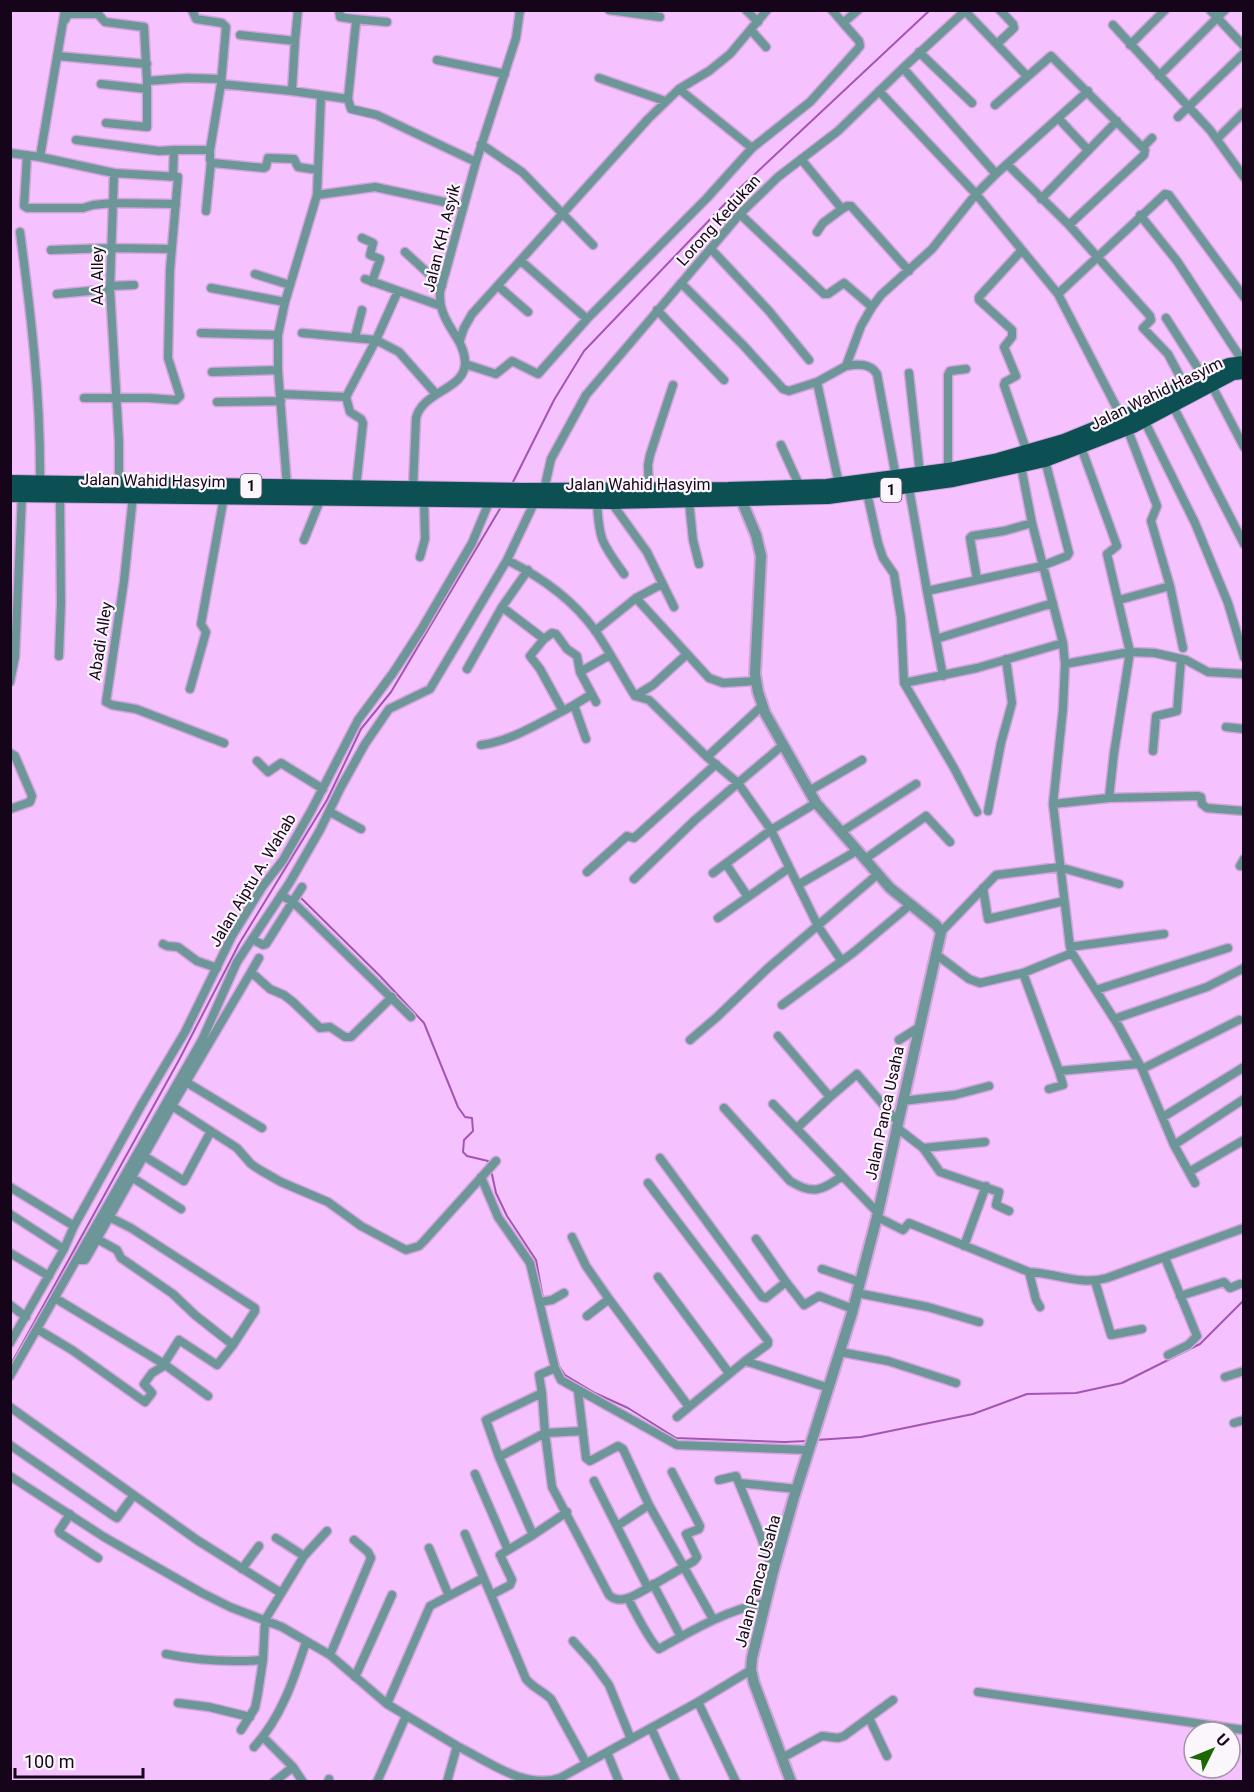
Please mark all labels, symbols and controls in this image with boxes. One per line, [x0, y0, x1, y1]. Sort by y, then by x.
street label: Lorong Kedukan [673, 171, 764, 270]
street label: Jalan KH. Asyik [419, 181, 464, 294]
street label: AA Alley [88, 246, 107, 306]
street label: Jalan Wahid Hasyim [1087, 353, 1226, 434]
street label: Jalan Wahid Hasyim [80, 470, 226, 491]
road number: 1 [240, 474, 262, 498]
street label: Jalan Wahid Hasyim [565, 475, 711, 494]
road number: 1 [880, 478, 902, 502]
street label: Abadi Alley [85, 600, 116, 682]
street label: Jalan Aiptu A. Wahab [205, 810, 300, 950]
street label: Jalan Panca Usaha [861, 1044, 908, 1182]
street label: Jalan Panca Usaha [731, 1513, 784, 1649]
north arrow [1182, 1720, 1242, 1780]
text: U [1212, 1730, 1233, 1750]
scale bar [15, 1741, 142, 1779]
text: 100 m [24, 1751, 75, 1772]

